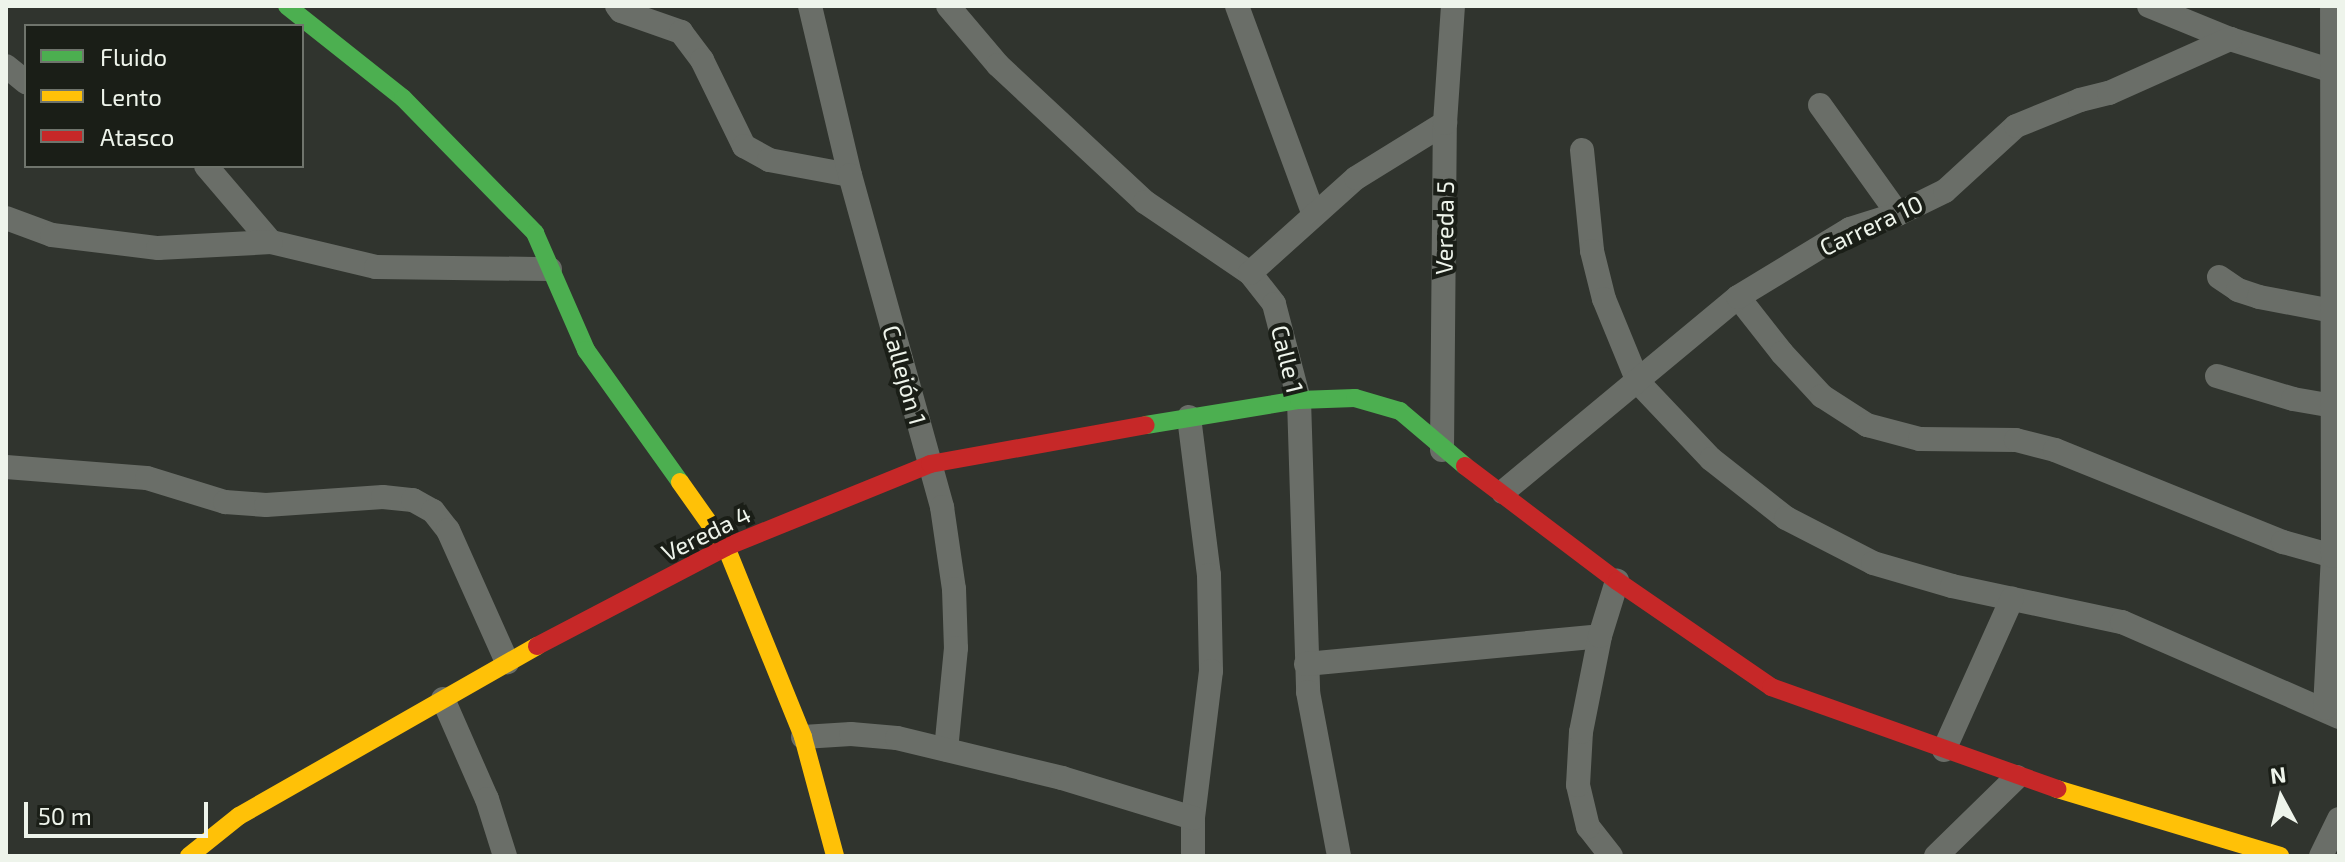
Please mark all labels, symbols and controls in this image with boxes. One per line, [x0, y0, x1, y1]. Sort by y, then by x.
legend [24, 24, 304, 168]
text: Fluido [100, 42, 167, 71]
text: Lento [100, 82, 162, 111]
text: Atasco [100, 122, 174, 151]
street label: Vereda 5 [1429, 181, 1459, 275]
street label: Carrera 10 [1815, 189, 1927, 261]
street label: Callejón 1 [877, 322, 933, 428]
street label: Calle 1 [1266, 322, 1310, 396]
street label: Vereda 4 [657, 499, 755, 567]
north arrow [2241, 758, 2321, 838]
text: N [2269, 760, 2288, 788]
scale bar [28, 786, 212, 836]
text: 50 m [38, 801, 92, 830]

